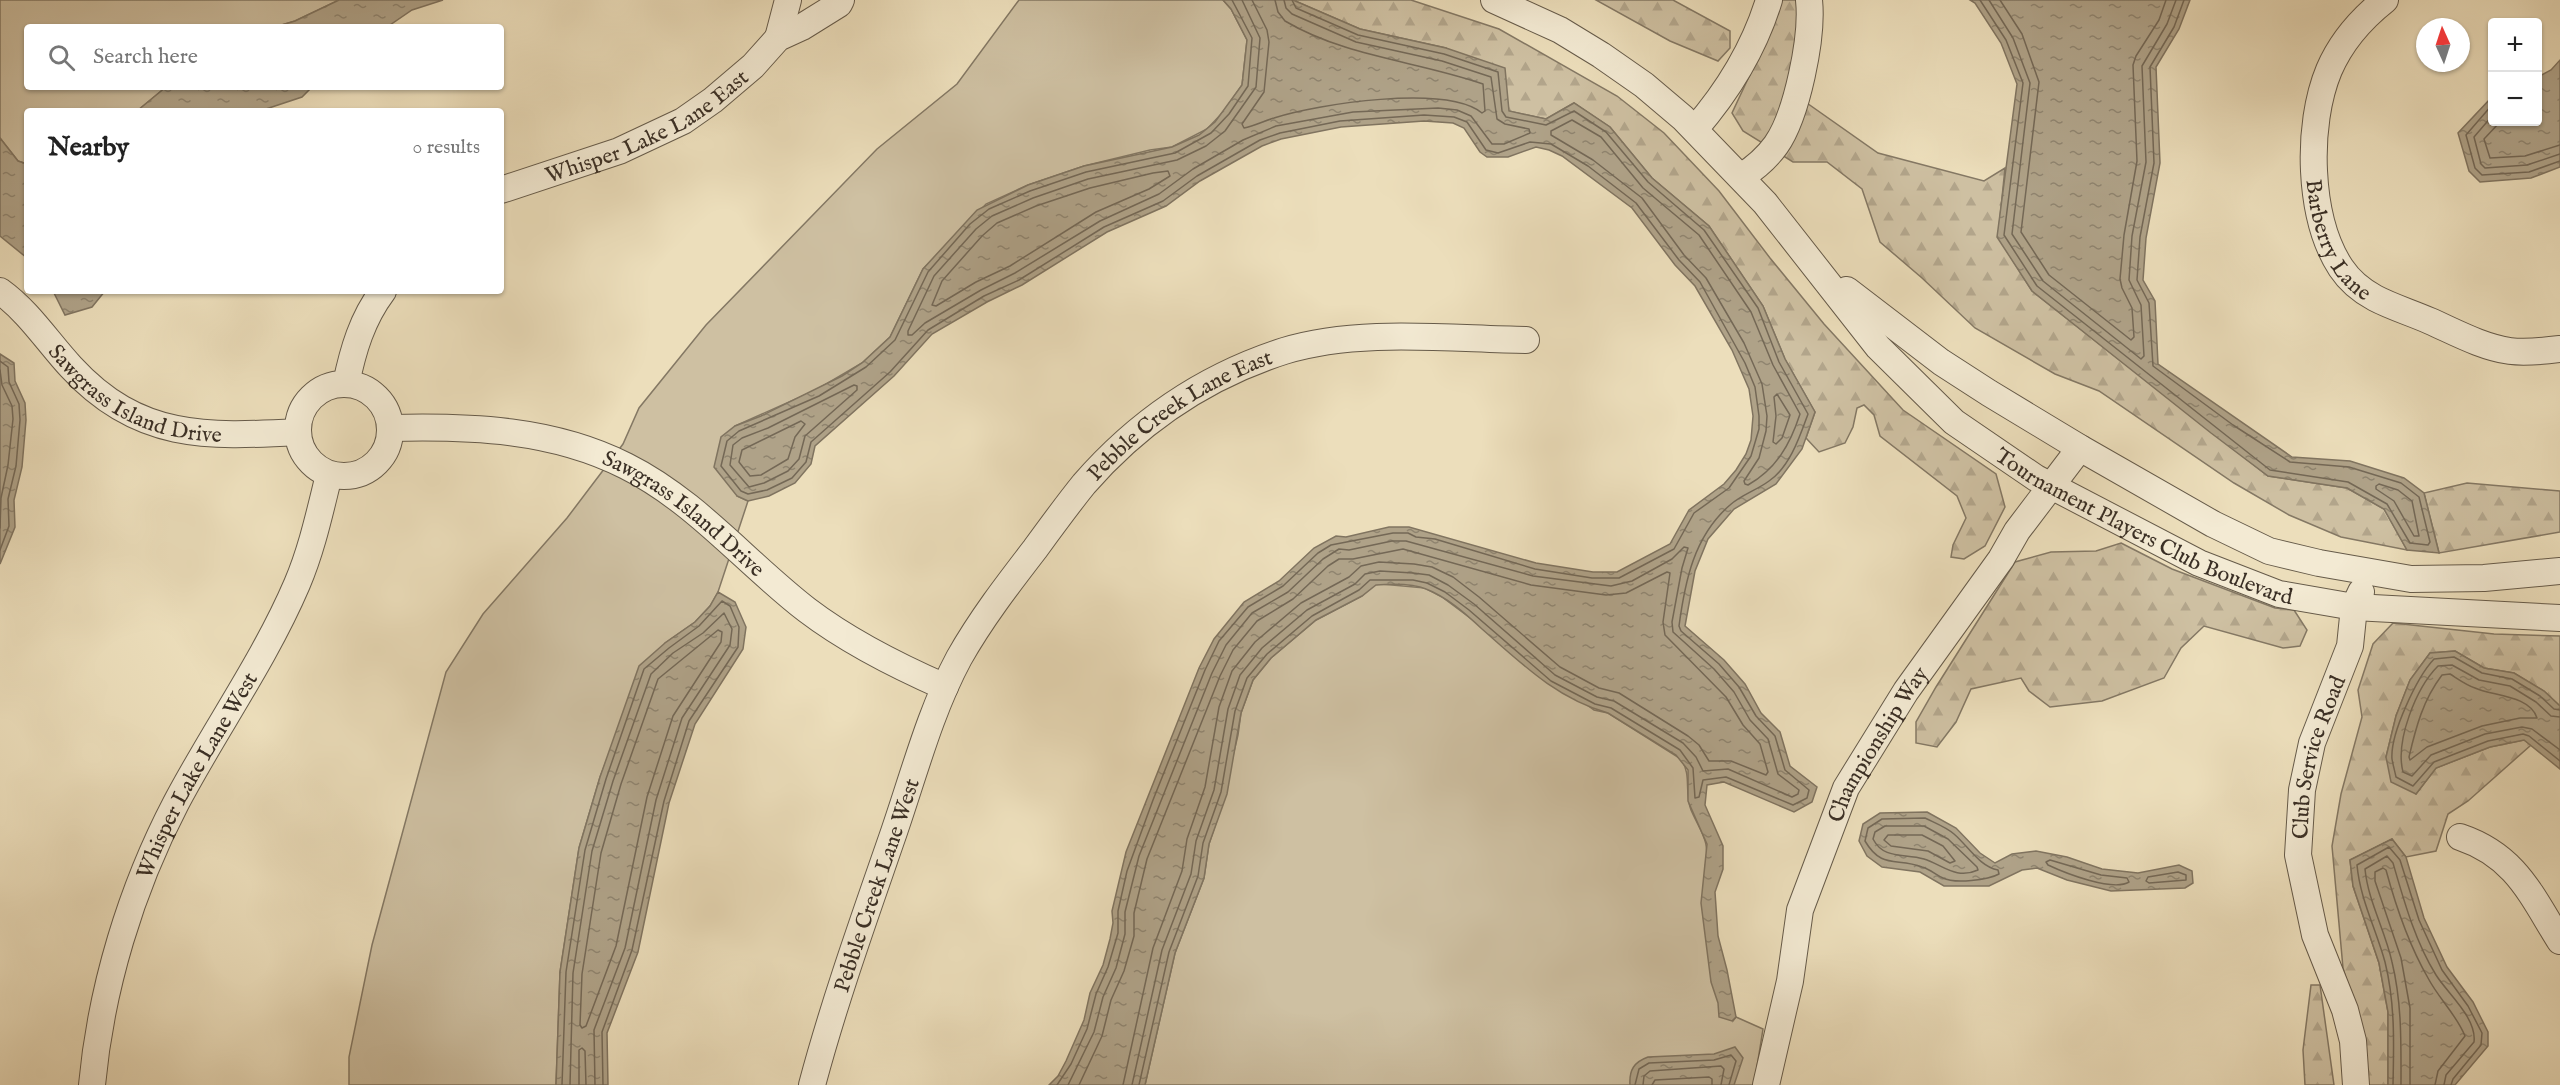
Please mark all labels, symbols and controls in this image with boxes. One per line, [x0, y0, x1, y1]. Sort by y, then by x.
north arrow [2416, 18, 2470, 72]
map controls [2488, 18, 2542, 126]
button: + [2488, 18, 2542, 72]
search box [24, 24, 504, 90]
icon: search [45, 41, 78, 74]
text: Search here [93, 43, 198, 71]
street label: Whisper Lake Lane East [542, 64, 755, 190]
button: − [2488, 72, 2542, 126]
text: Nearby [48, 131, 129, 164]
text: 0 results [413, 135, 480, 160]
street label: Barberry Lane [2299, 178, 2376, 308]
street label: Sawgrass Island Drive [41, 339, 222, 450]
street label: Pebble Creek Lane East [1082, 344, 1277, 487]
street label: Tournament Players Club Boulevard [1989, 442, 2295, 612]
street label: Sawgrass Island Drive [598, 445, 770, 584]
street label: Championship Way [1822, 661, 1935, 827]
street label: Whisper Lake Lane West [131, 667, 265, 883]
street label: Club Service Road [2287, 672, 2353, 840]
street label: Pebble Creek Lane West [828, 775, 927, 996]

